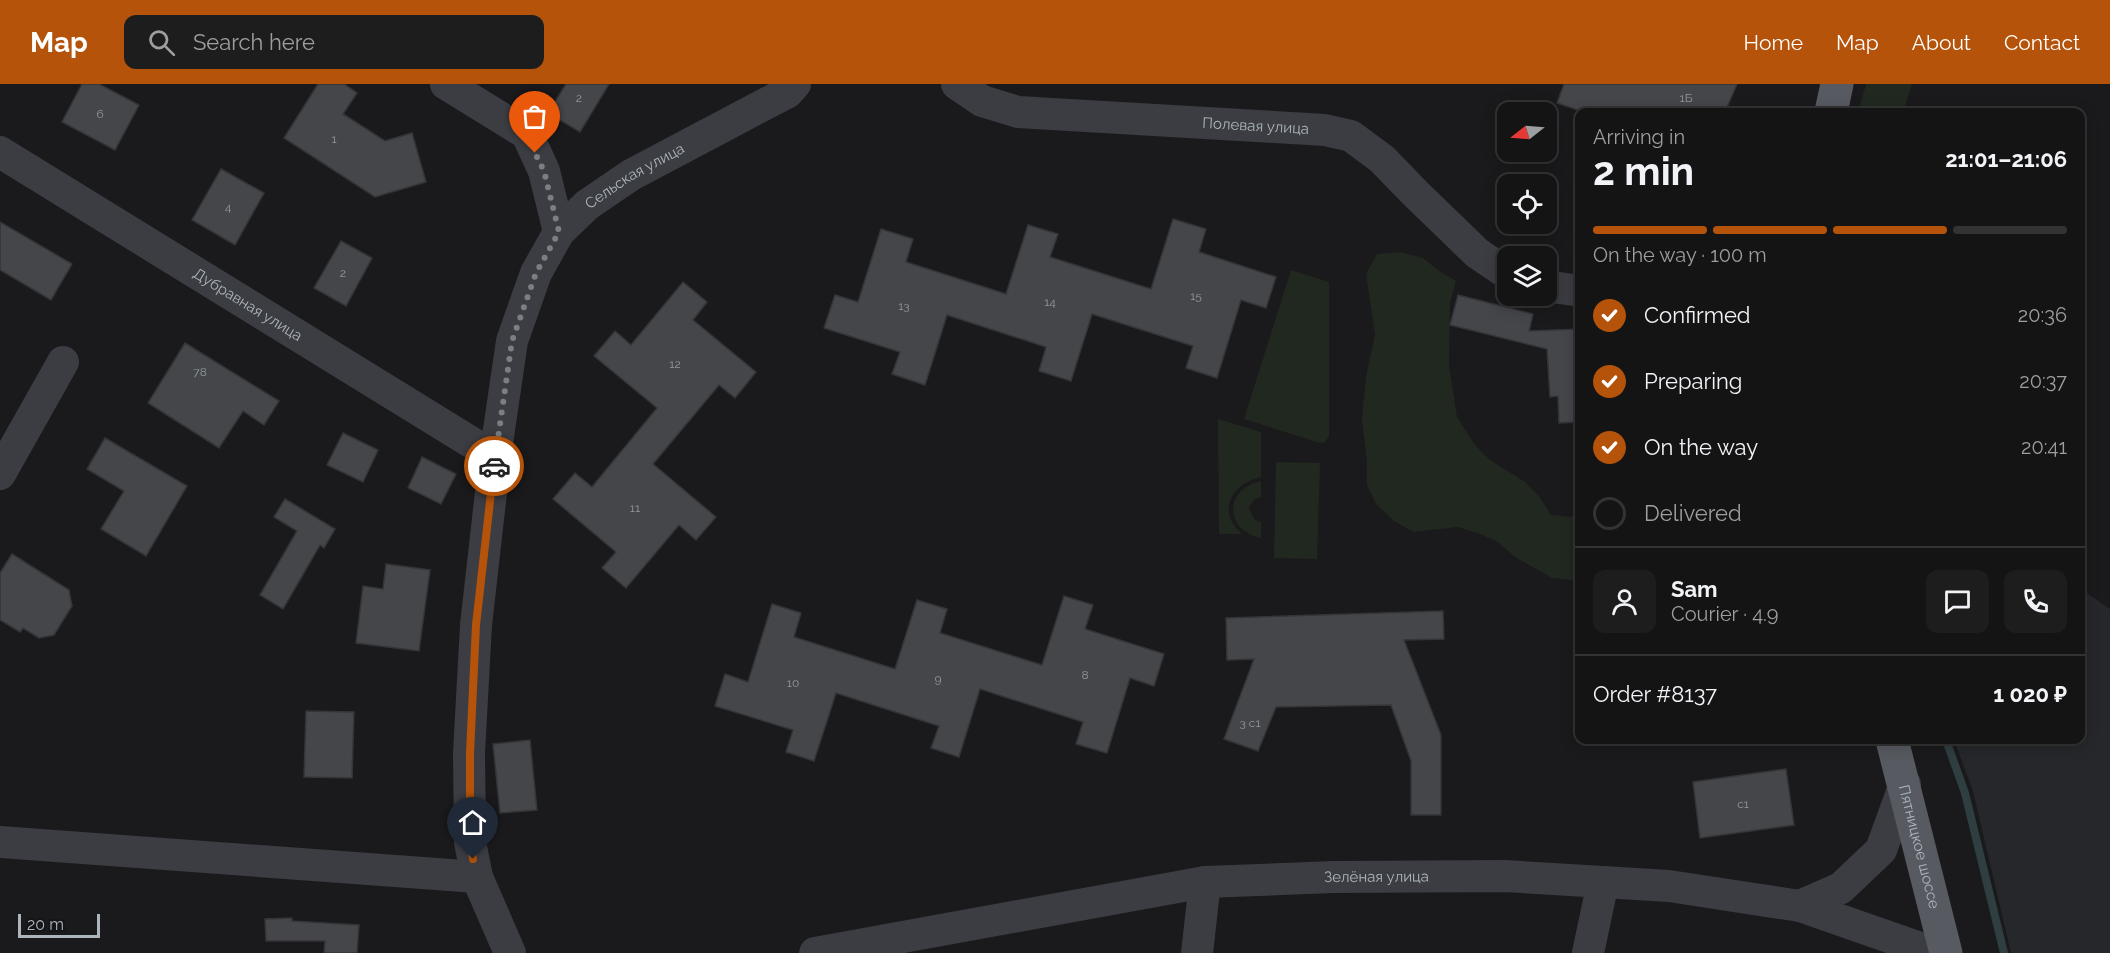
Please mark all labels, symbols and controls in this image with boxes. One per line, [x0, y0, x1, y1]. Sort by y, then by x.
search box [124, 15, 544, 69]
text: Map [30, 26, 88, 59]
icon: search [145, 26, 178, 59]
text: Search here [193, 29, 315, 55]
text: Home [1744, 30, 1803, 55]
text: Map [1836, 30, 1879, 55]
text: About [1912, 30, 1971, 55]
text: Contact [2004, 30, 2080, 55]
pin [509, 91, 560, 153]
house number: 2 [576, 91, 582, 105]
house number: 1Б [1680, 91, 1693, 105]
icon: bag [518, 100, 551, 133]
north arrow [1497, 102, 1557, 162]
map controls [1497, 102, 1557, 306]
house number: 6 [96, 107, 104, 121]
street label: Полевая улица [1202, 114, 1310, 138]
text: Arriving in [1593, 125, 1685, 149]
house number: 1 [331, 132, 337, 146]
street label: Сельская улица [582, 139, 687, 213]
text: 21:01–21:06 [1945, 146, 2067, 172]
text: 2 min [1593, 148, 1694, 194]
button: locate [1497, 174, 1557, 234]
house number: 4 [225, 200, 232, 214]
text: On the way · 100 m [1593, 243, 1767, 267]
button: layers [1497, 246, 1557, 306]
street label: Дубравная улица [190, 264, 306, 345]
house number: 2 [340, 266, 346, 280]
house number: 15 [1190, 289, 1202, 303]
house number: 14 [1044, 295, 1056, 309]
house number: 13 [898, 299, 910, 313]
icon: check [1593, 299, 1626, 332]
text: Confirmed [1644, 302, 1751, 328]
text: 20:36 [2018, 303, 2067, 327]
house number: 12 [669, 357, 681, 371]
house number: 78 [193, 365, 207, 379]
icon: check [1593, 365, 1626, 398]
text: Preparing [1644, 368, 1742, 394]
text: 20:37 [2019, 369, 2067, 393]
icon: check [1593, 431, 1626, 464]
text: On the way [1644, 434, 1758, 460]
text: 20:41 [2021, 435, 2067, 459]
courier [464, 436, 524, 496]
icon: car [478, 450, 511, 483]
text: Delivered [1644, 500, 1742, 526]
house number: 11 [630, 501, 640, 515]
button: person [1593, 570, 1656, 633]
button: chat [1926, 570, 1989, 633]
button: phone [2004, 570, 2067, 633]
text: Sam [1671, 576, 1718, 602]
text: Courier · 4.9 [1671, 602, 1779, 626]
house number: 8 [1081, 668, 1089, 682]
house number: 9 [934, 672, 942, 686]
house number: 10 [787, 676, 799, 690]
text: Order #8137 [1593, 681, 1717, 707]
text: 1 020 ₽ [1993, 681, 2067, 707]
house number: 3 с1 [1239, 716, 1261, 730]
street label: Пятницкое шоссе [1895, 783, 1943, 911]
pin [447, 797, 498, 859]
house number: c1 [1737, 797, 1749, 811]
icon: home [456, 806, 489, 839]
street label: Зелёная улица [1324, 867, 1429, 886]
scale bar [18, 911, 100, 938]
text: 20 m [27, 915, 64, 934]

